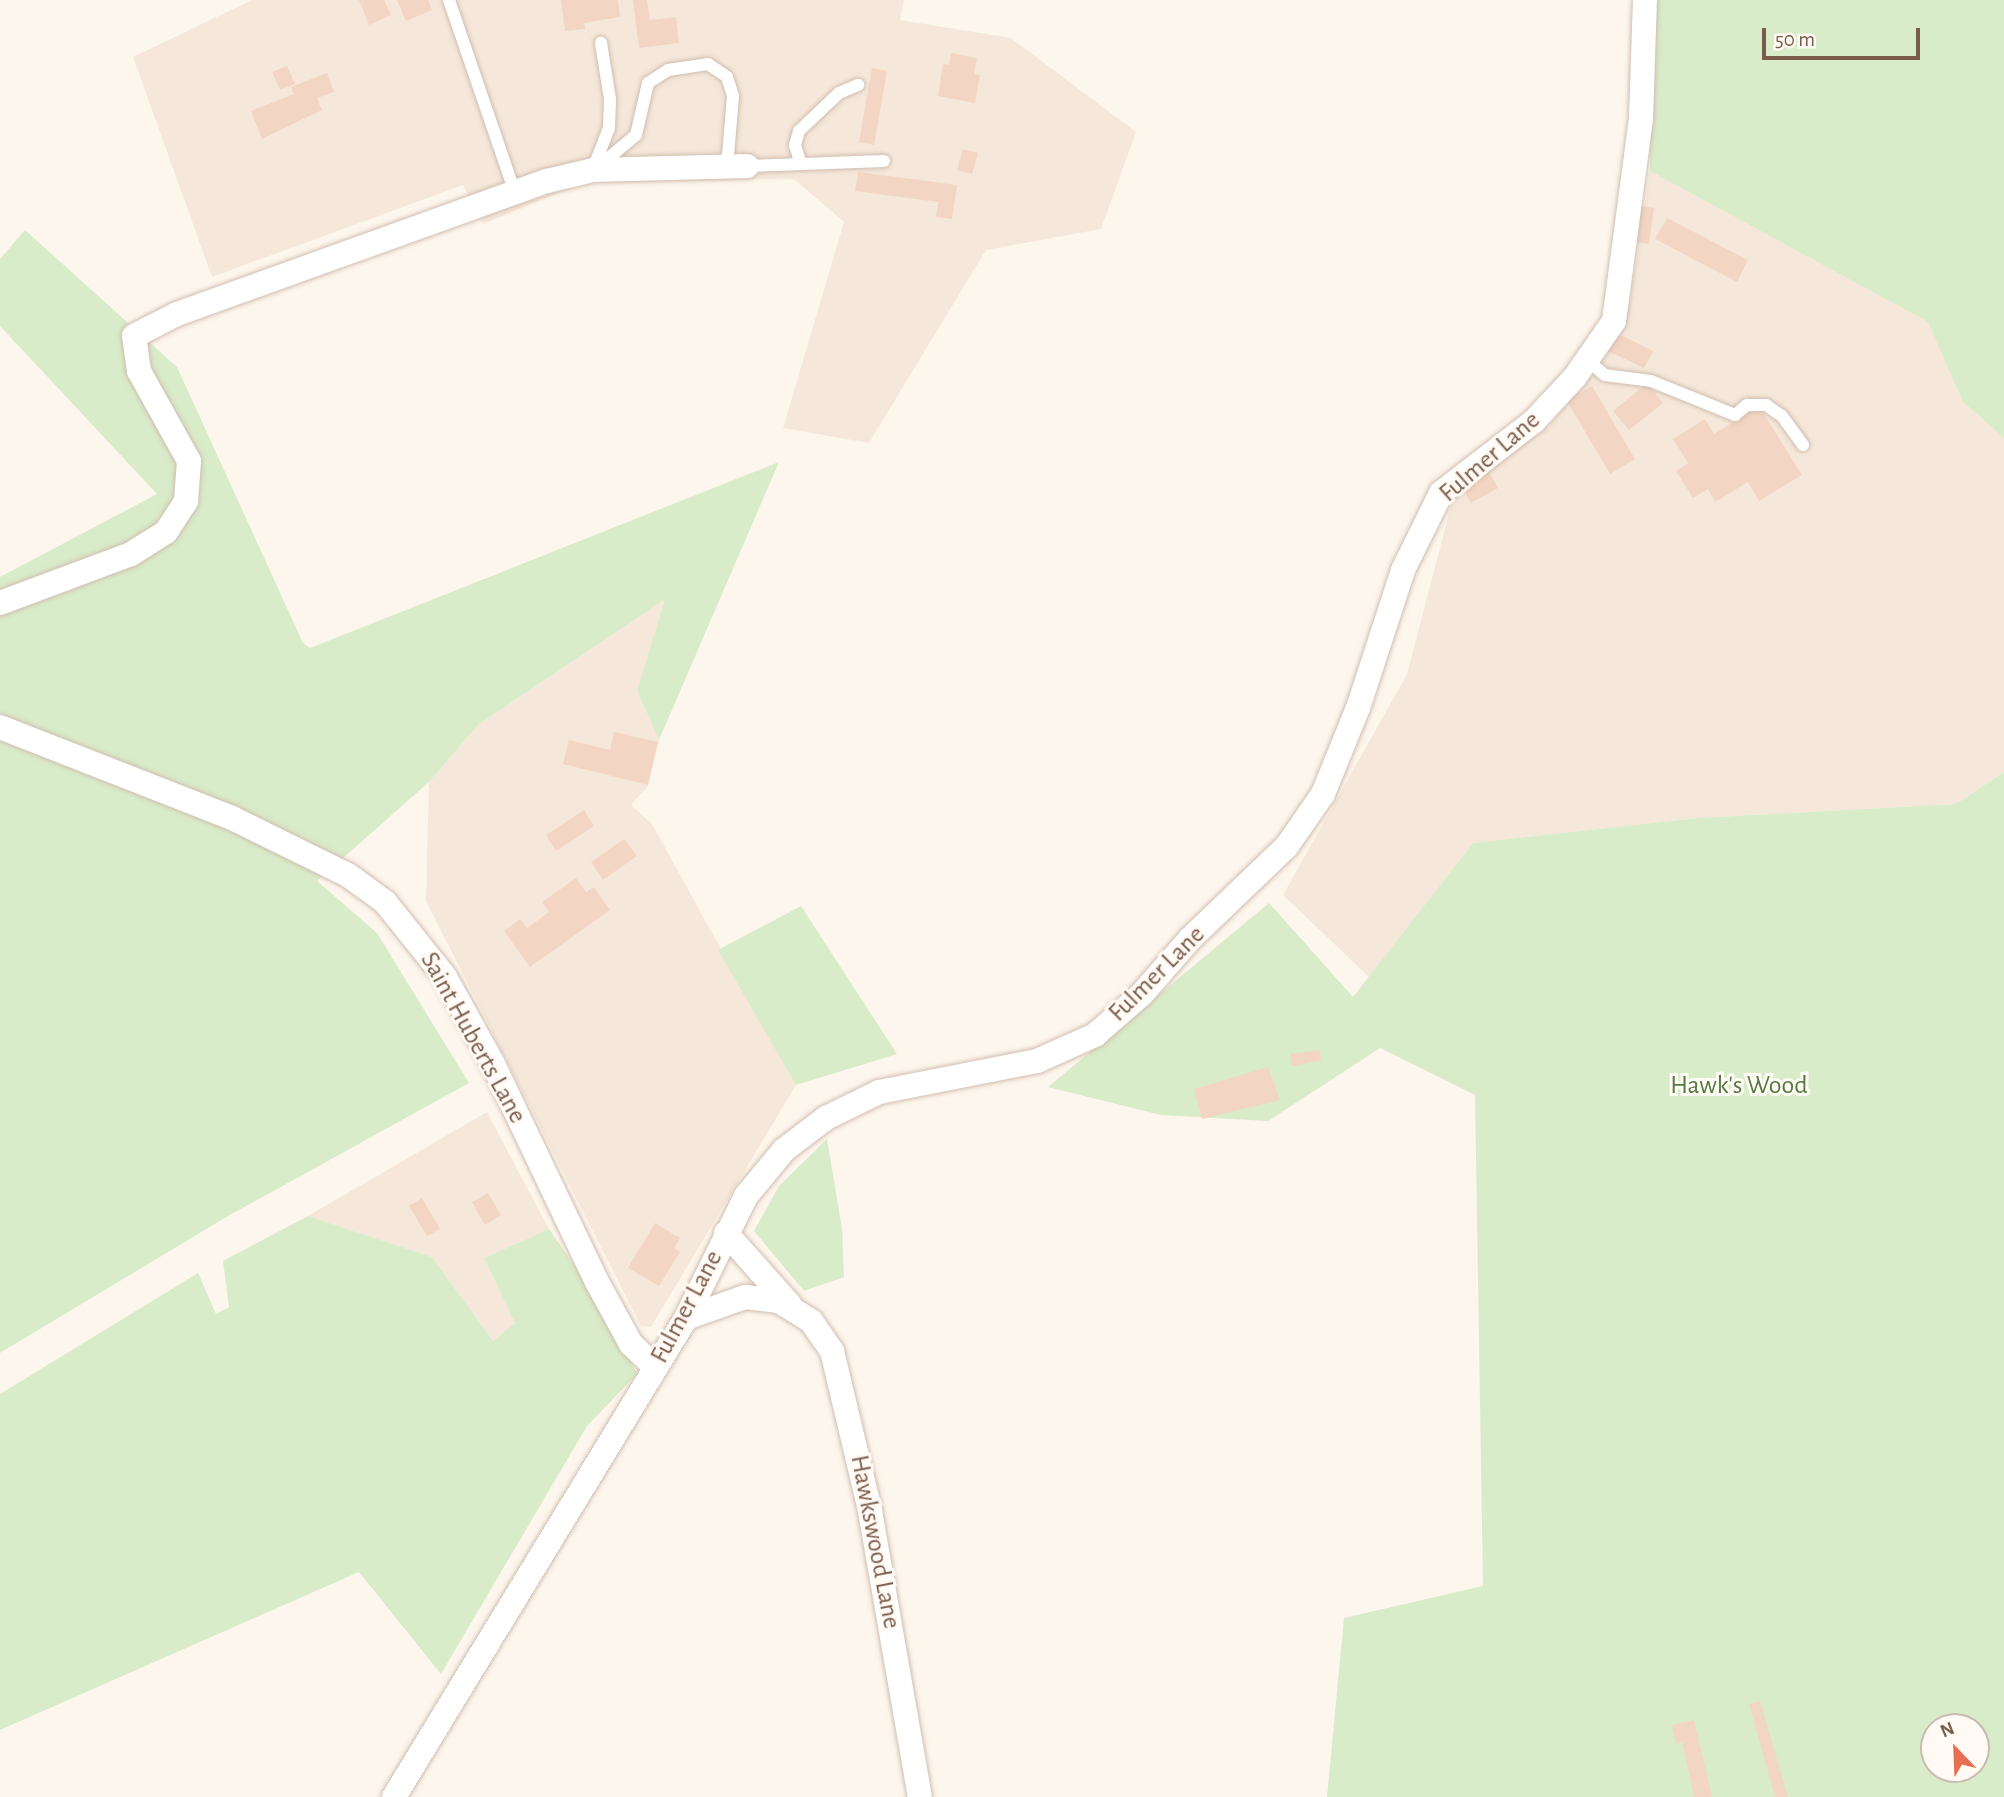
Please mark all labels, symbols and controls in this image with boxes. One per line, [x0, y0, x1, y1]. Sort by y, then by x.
scale bar [1766, 14, 1924, 58]
text: 50 m [1775, 29, 1815, 50]
street label: Fulmer Lane [1433, 405, 1547, 509]
street label: Fulmer Lane [1102, 919, 1212, 1029]
street label: Saint Huberts Lane [413, 947, 533, 1129]
park label: Hawk's Wood [1670, 1070, 1808, 1102]
street label: Fulmer Lane [644, 1245, 730, 1369]
street label: Hawkswood Lane [843, 1452, 907, 1632]
north arrow [1920, 1713, 1990, 1783]
text: N [1938, 1719, 1957, 1741]

